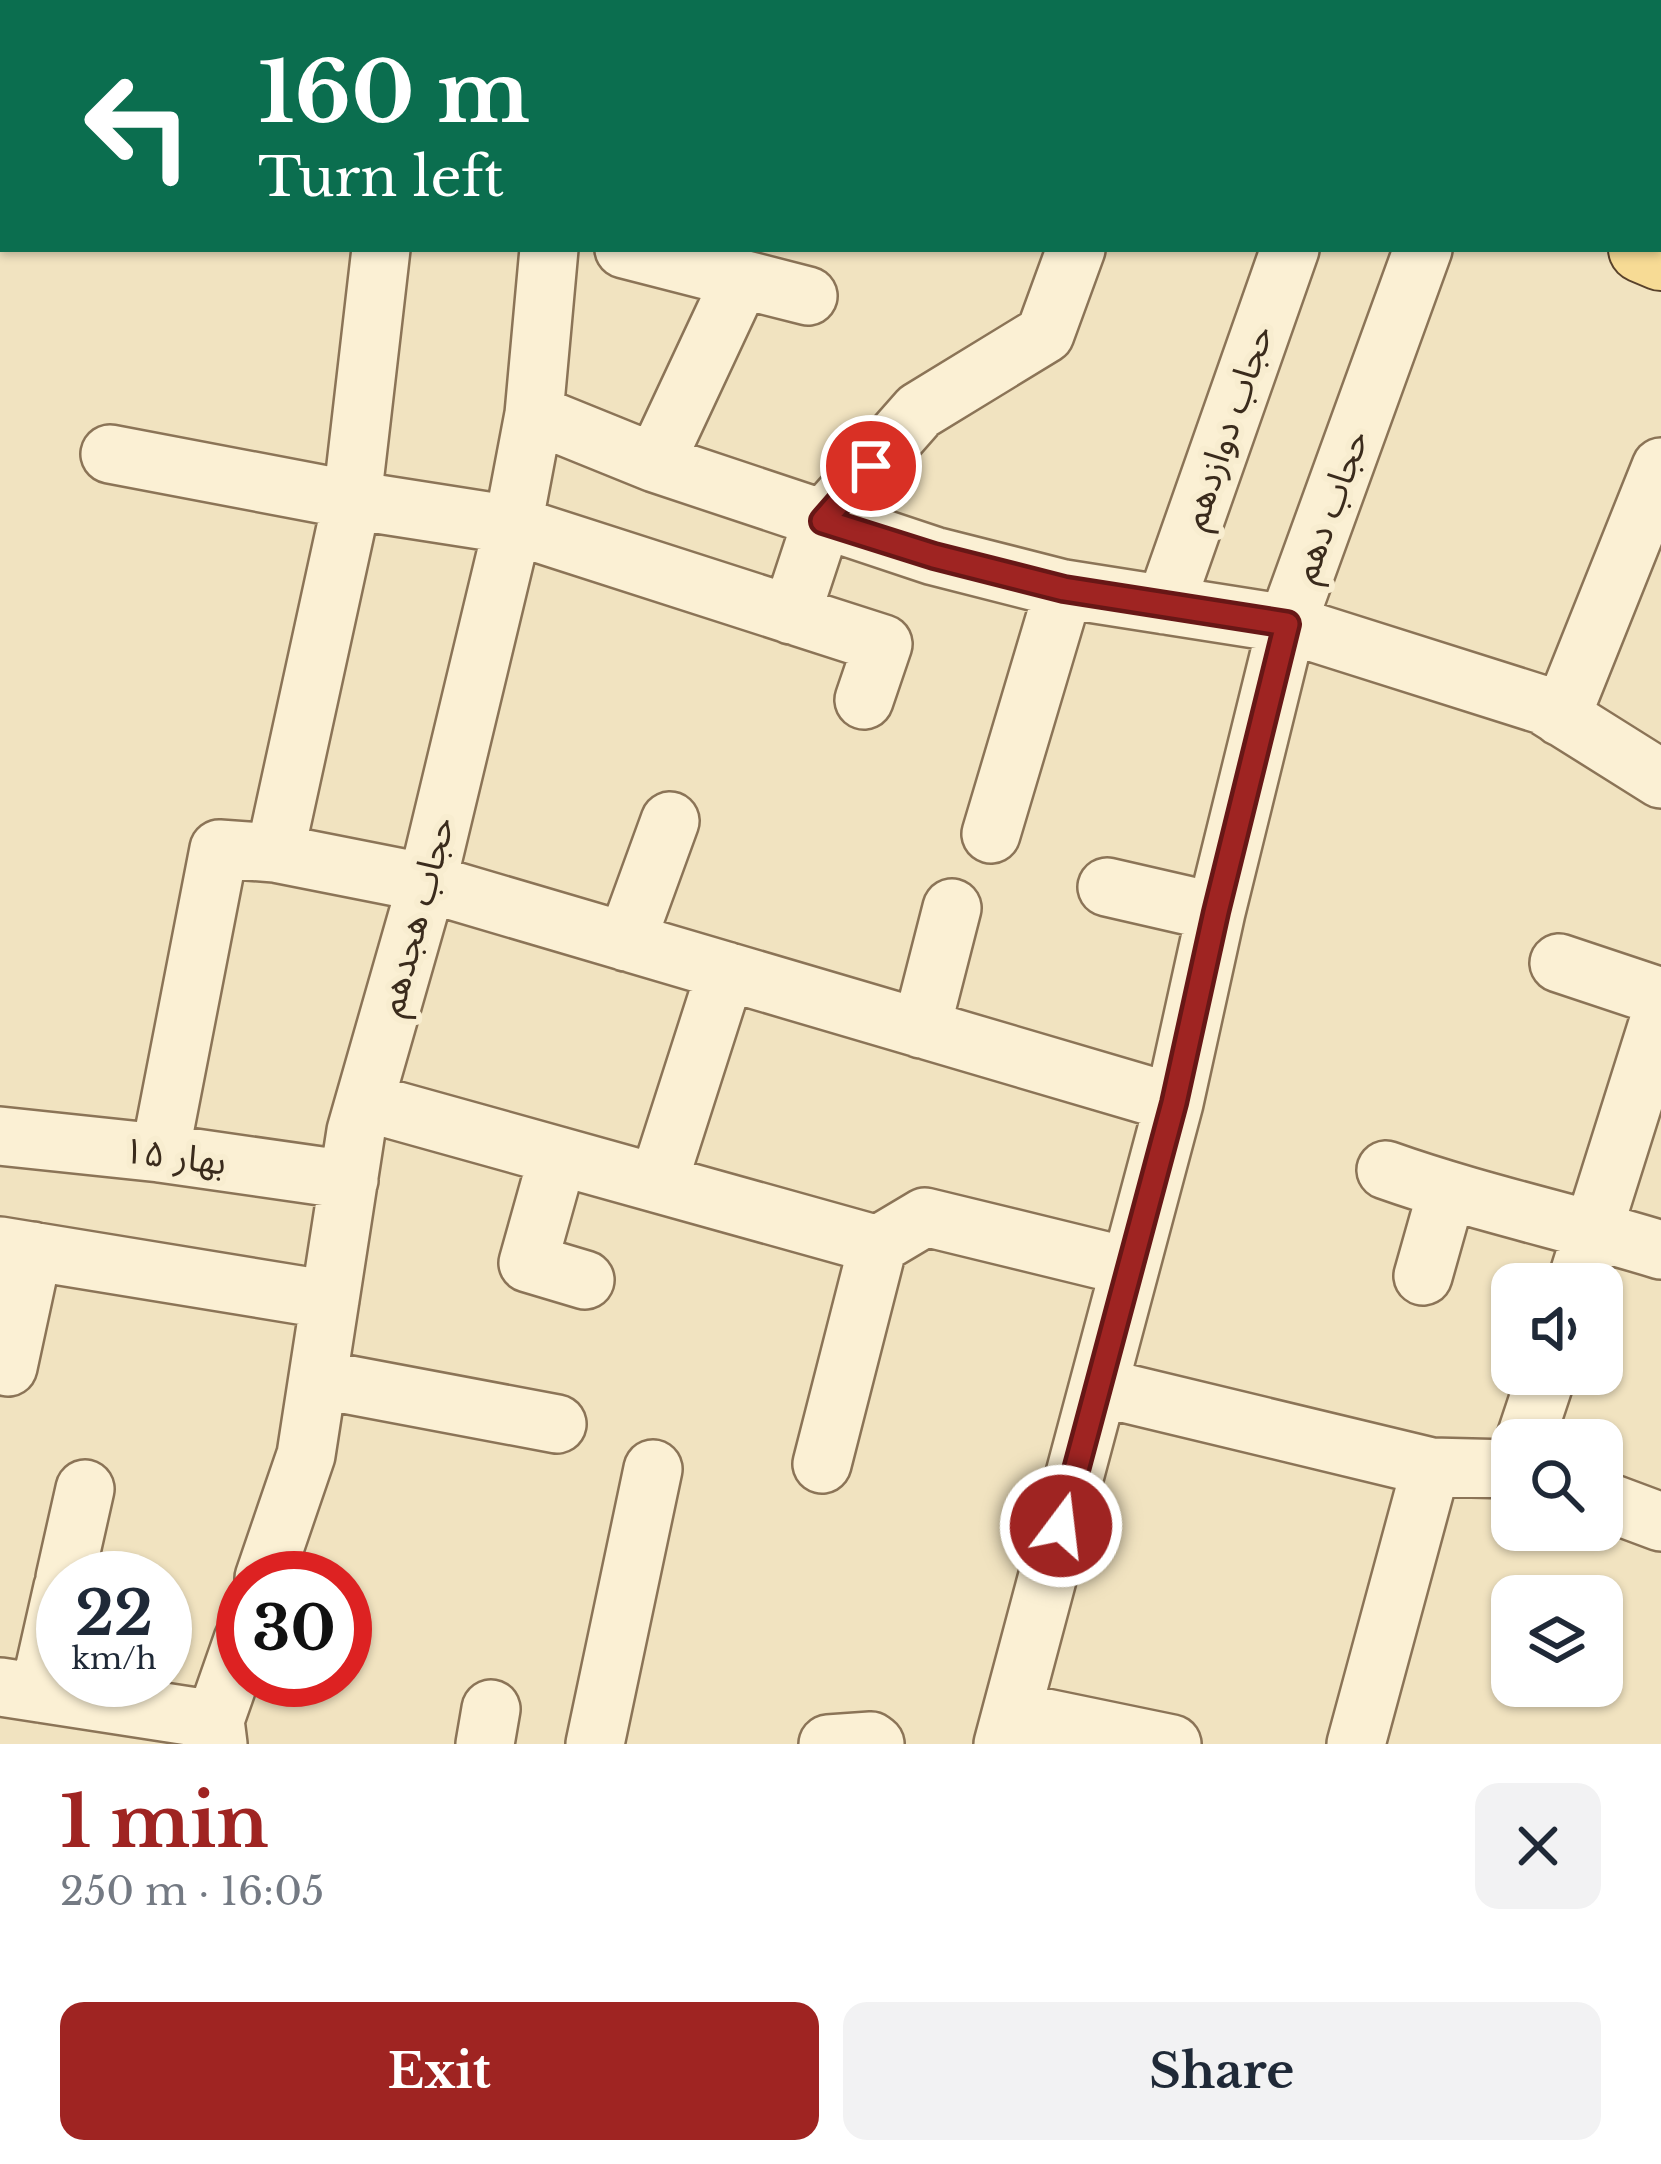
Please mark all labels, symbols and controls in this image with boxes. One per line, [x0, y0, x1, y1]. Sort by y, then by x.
text: 160 m [258, 41, 530, 145]
icon: left [60, 48, 216, 204]
text: Turn left [258, 144, 504, 211]
street label: حجاب دوازدهم [1171, 319, 1288, 537]
pin [820, 415, 922, 517]
street label: حجاب دهم [1282, 424, 1383, 590]
icon: arrive [838, 433, 904, 499]
street label: حجاب هجدهم [368, 811, 469, 1022]
street label: بهار ۱۵ [121, 1127, 229, 1185]
map controls [1491, 1263, 1623, 1707]
button: sound [1491, 1263, 1623, 1395]
button: search [1491, 1419, 1623, 1551]
position arrow [998, 1463, 1124, 1589]
speed limit sign: 30 [216, 1551, 372, 1707]
button: layers [1491, 1575, 1623, 1707]
text: 22 [75, 1577, 153, 1651]
text: km/h [71, 1640, 157, 1677]
text: 1 min [60, 1777, 269, 1866]
button: close [1475, 1783, 1601, 1909]
text: 250 m · 16:05 [60, 1867, 324, 1916]
button: Exit [60, 2002, 819, 2140]
button: Share [843, 2002, 1601, 2140]

